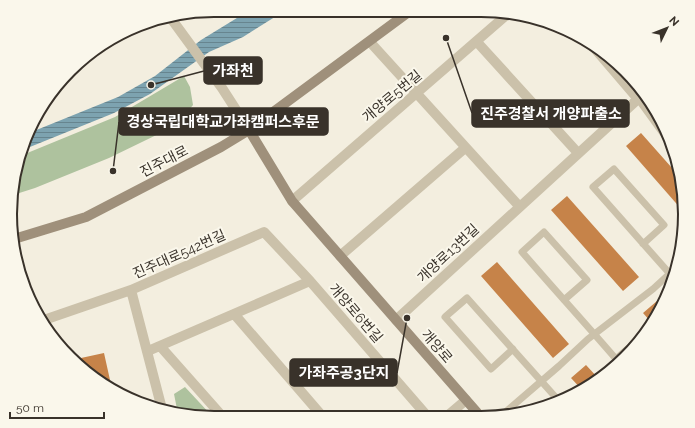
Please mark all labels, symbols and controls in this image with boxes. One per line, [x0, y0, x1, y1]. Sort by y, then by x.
north arrow [647, 8, 687, 48]
text: N [666, 14, 682, 29]
callout: 가좌천 [204, 57, 262, 84]
text: 가좌천 [212, 62, 254, 80]
street label: 개양로5번길 [359, 67, 425, 125]
callout: 진주경찰서 개양파출소 [472, 100, 629, 127]
text: 진주경찰서 개양파출소 [480, 105, 622, 123]
callout: 경상국립대학교가좌캠퍼스후문 [119, 108, 328, 135]
text: 경상국립대학교가좌캠퍼스후문 [126, 113, 320, 131]
street label: 진주대로 [137, 142, 191, 180]
street label: 개양로13번길 [414, 221, 482, 285]
street label: 진주대로542번길 [130, 226, 228, 282]
street label: 개양로6번길 [326, 280, 386, 346]
street label: 개양로 [418, 326, 456, 366]
callout: 가좌주공3단지 [290, 359, 397, 386]
text: 가좌주공3단지 [298, 364, 390, 382]
scale bar [10, 394, 104, 420]
text: 50 m [16, 401, 44, 415]

